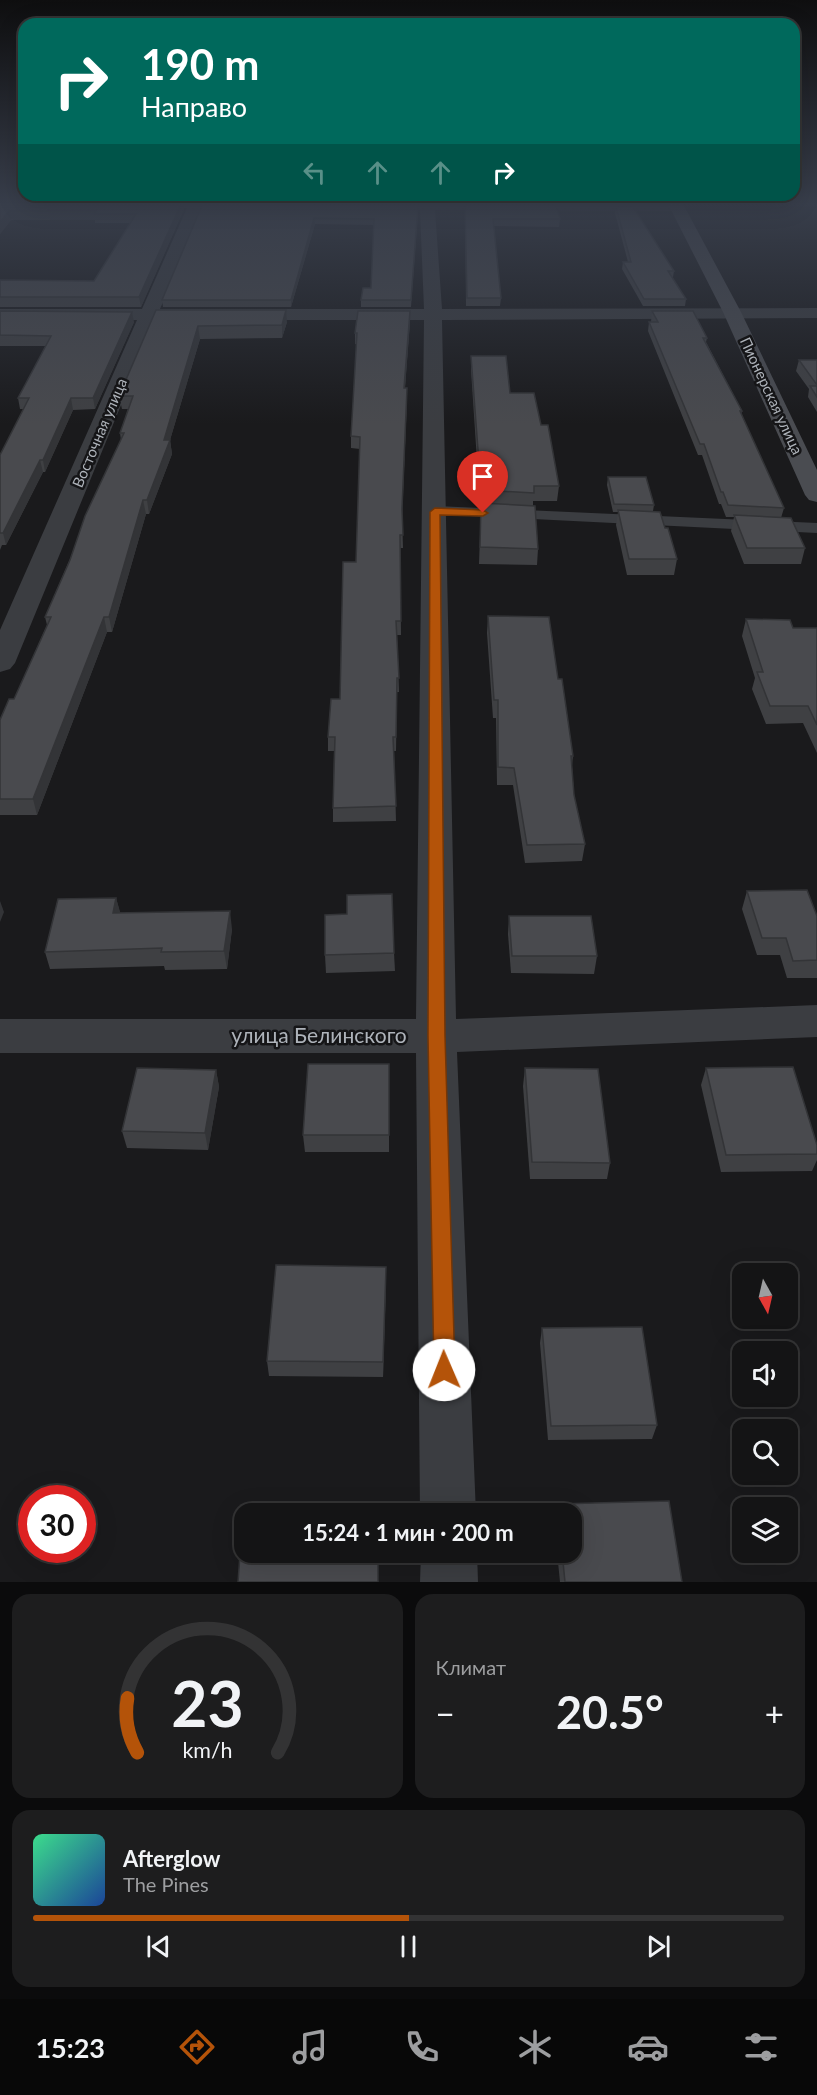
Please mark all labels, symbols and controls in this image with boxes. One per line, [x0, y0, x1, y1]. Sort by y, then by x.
text: 190 m [141, 39, 259, 89]
icon: right [42, 42, 120, 120]
text: Направо [141, 90, 247, 123]
icon: left [298, 156, 331, 189]
icon: ahead [361, 156, 394, 189]
icon: ahead [424, 156, 457, 189]
icon: right [487, 156, 520, 189]
street label: Пионерская улица [737, 334, 807, 457]
street label: Восточная улица [68, 375, 130, 490]
pin [457, 451, 508, 513]
icon: arrive [466, 460, 499, 493]
street label: улица Белинского [231, 1022, 407, 1047]
north arrow [732, 1263, 798, 1329]
map controls [732, 1263, 798, 1563]
position arrow [412, 1338, 476, 1402]
button: sound [732, 1341, 798, 1407]
button: search [732, 1419, 798, 1485]
speed limit sign: 30 [18, 1485, 96, 1563]
button: layers [732, 1497, 798, 1563]
text: 15:24 · 1 мин · 200 m [302, 1519, 514, 1546]
text: Климат [436, 1655, 506, 1679]
text: 23 [171, 1665, 243, 1740]
text: 20.5° [556, 1685, 664, 1739]
text: − [436, 1693, 455, 1733]
text: + [765, 1693, 784, 1733]
text: km/h [182, 1737, 232, 1763]
text: Afterglow [123, 1845, 220, 1872]
text: The Pines [123, 1872, 209, 1896]
icon: previous [142, 1930, 175, 1963]
icon: pause [392, 1930, 425, 1963]
icon: next [642, 1930, 675, 1963]
icon: directions [176, 2026, 218, 2068]
icon: music [289, 2026, 331, 2068]
icon: phone [401, 2026, 443, 2068]
icon: climate [514, 2026, 556, 2068]
icon: car [627, 2026, 669, 2068]
icon: filters [740, 2026, 782, 2068]
text: 15:23 [35, 2031, 105, 2064]

